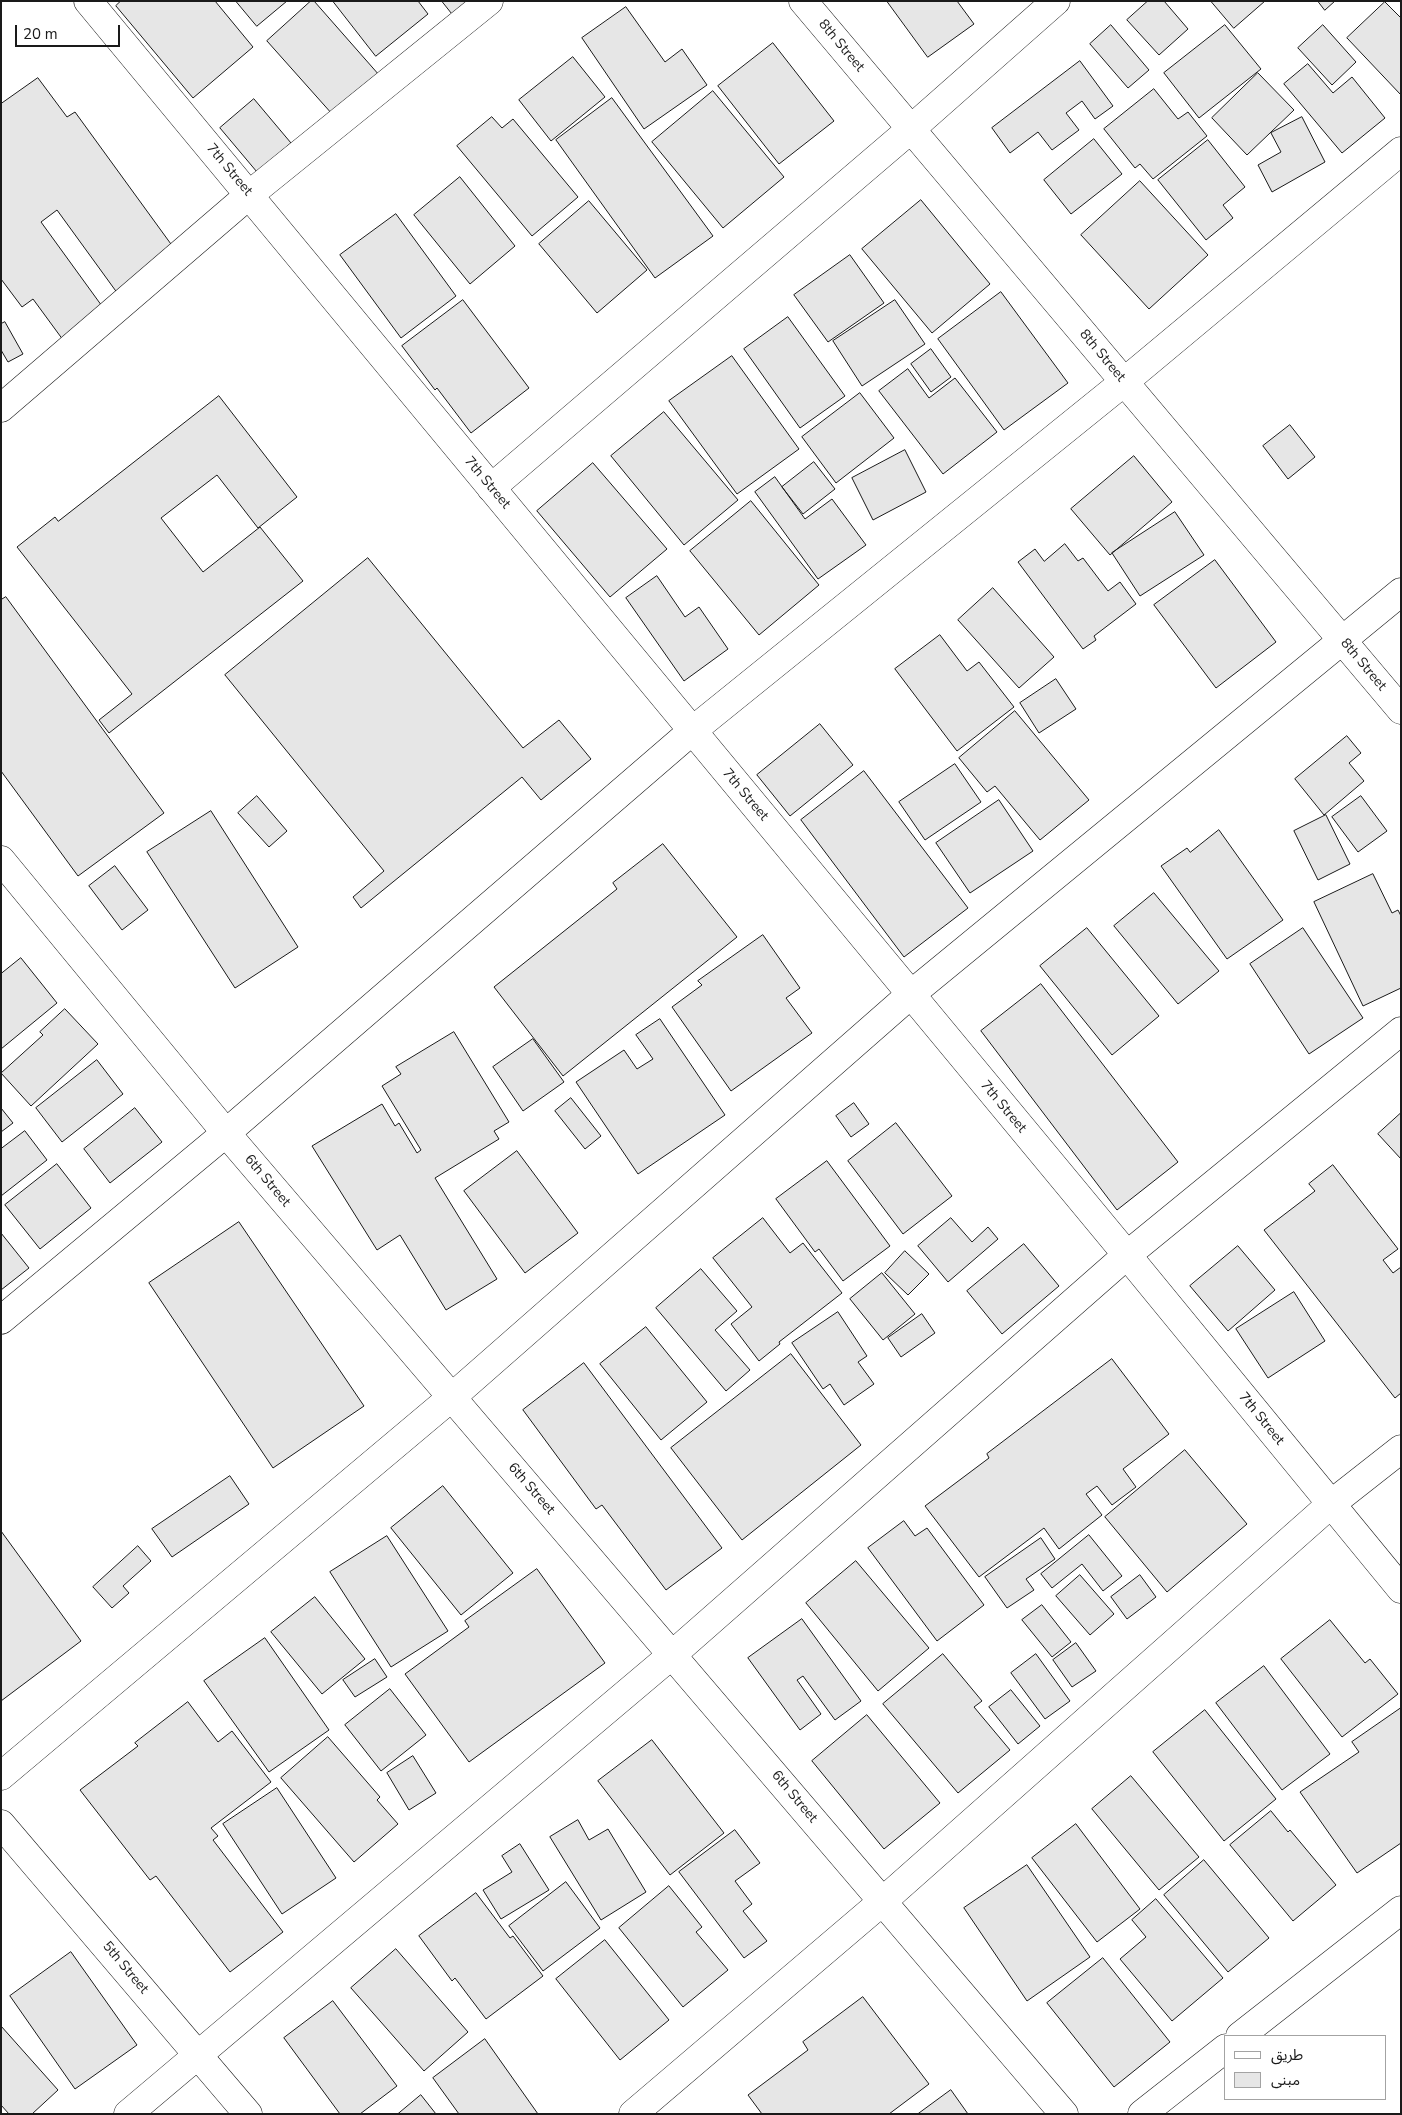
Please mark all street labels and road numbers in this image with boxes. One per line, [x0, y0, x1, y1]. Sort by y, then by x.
street label: 8th Street [814, 16, 868, 76]
street label: 7th Street [202, 140, 256, 200]
street label: 8th Street [1075, 326, 1129, 386]
street label: 7th Street [460, 453, 514, 513]
street label: 8th Street [1336, 635, 1390, 695]
street label: 7th Street [718, 765, 772, 825]
street label: 7th Street [976, 1077, 1030, 1137]
street label: 6th Street [240, 1151, 294, 1211]
street label: 7th Street [1235, 1389, 1287, 1449]
street label: 6th Street [504, 1460, 558, 1518]
street label: 6th Street [767, 1767, 821, 1827]
street label: 5th Street [98, 1938, 152, 1998]

